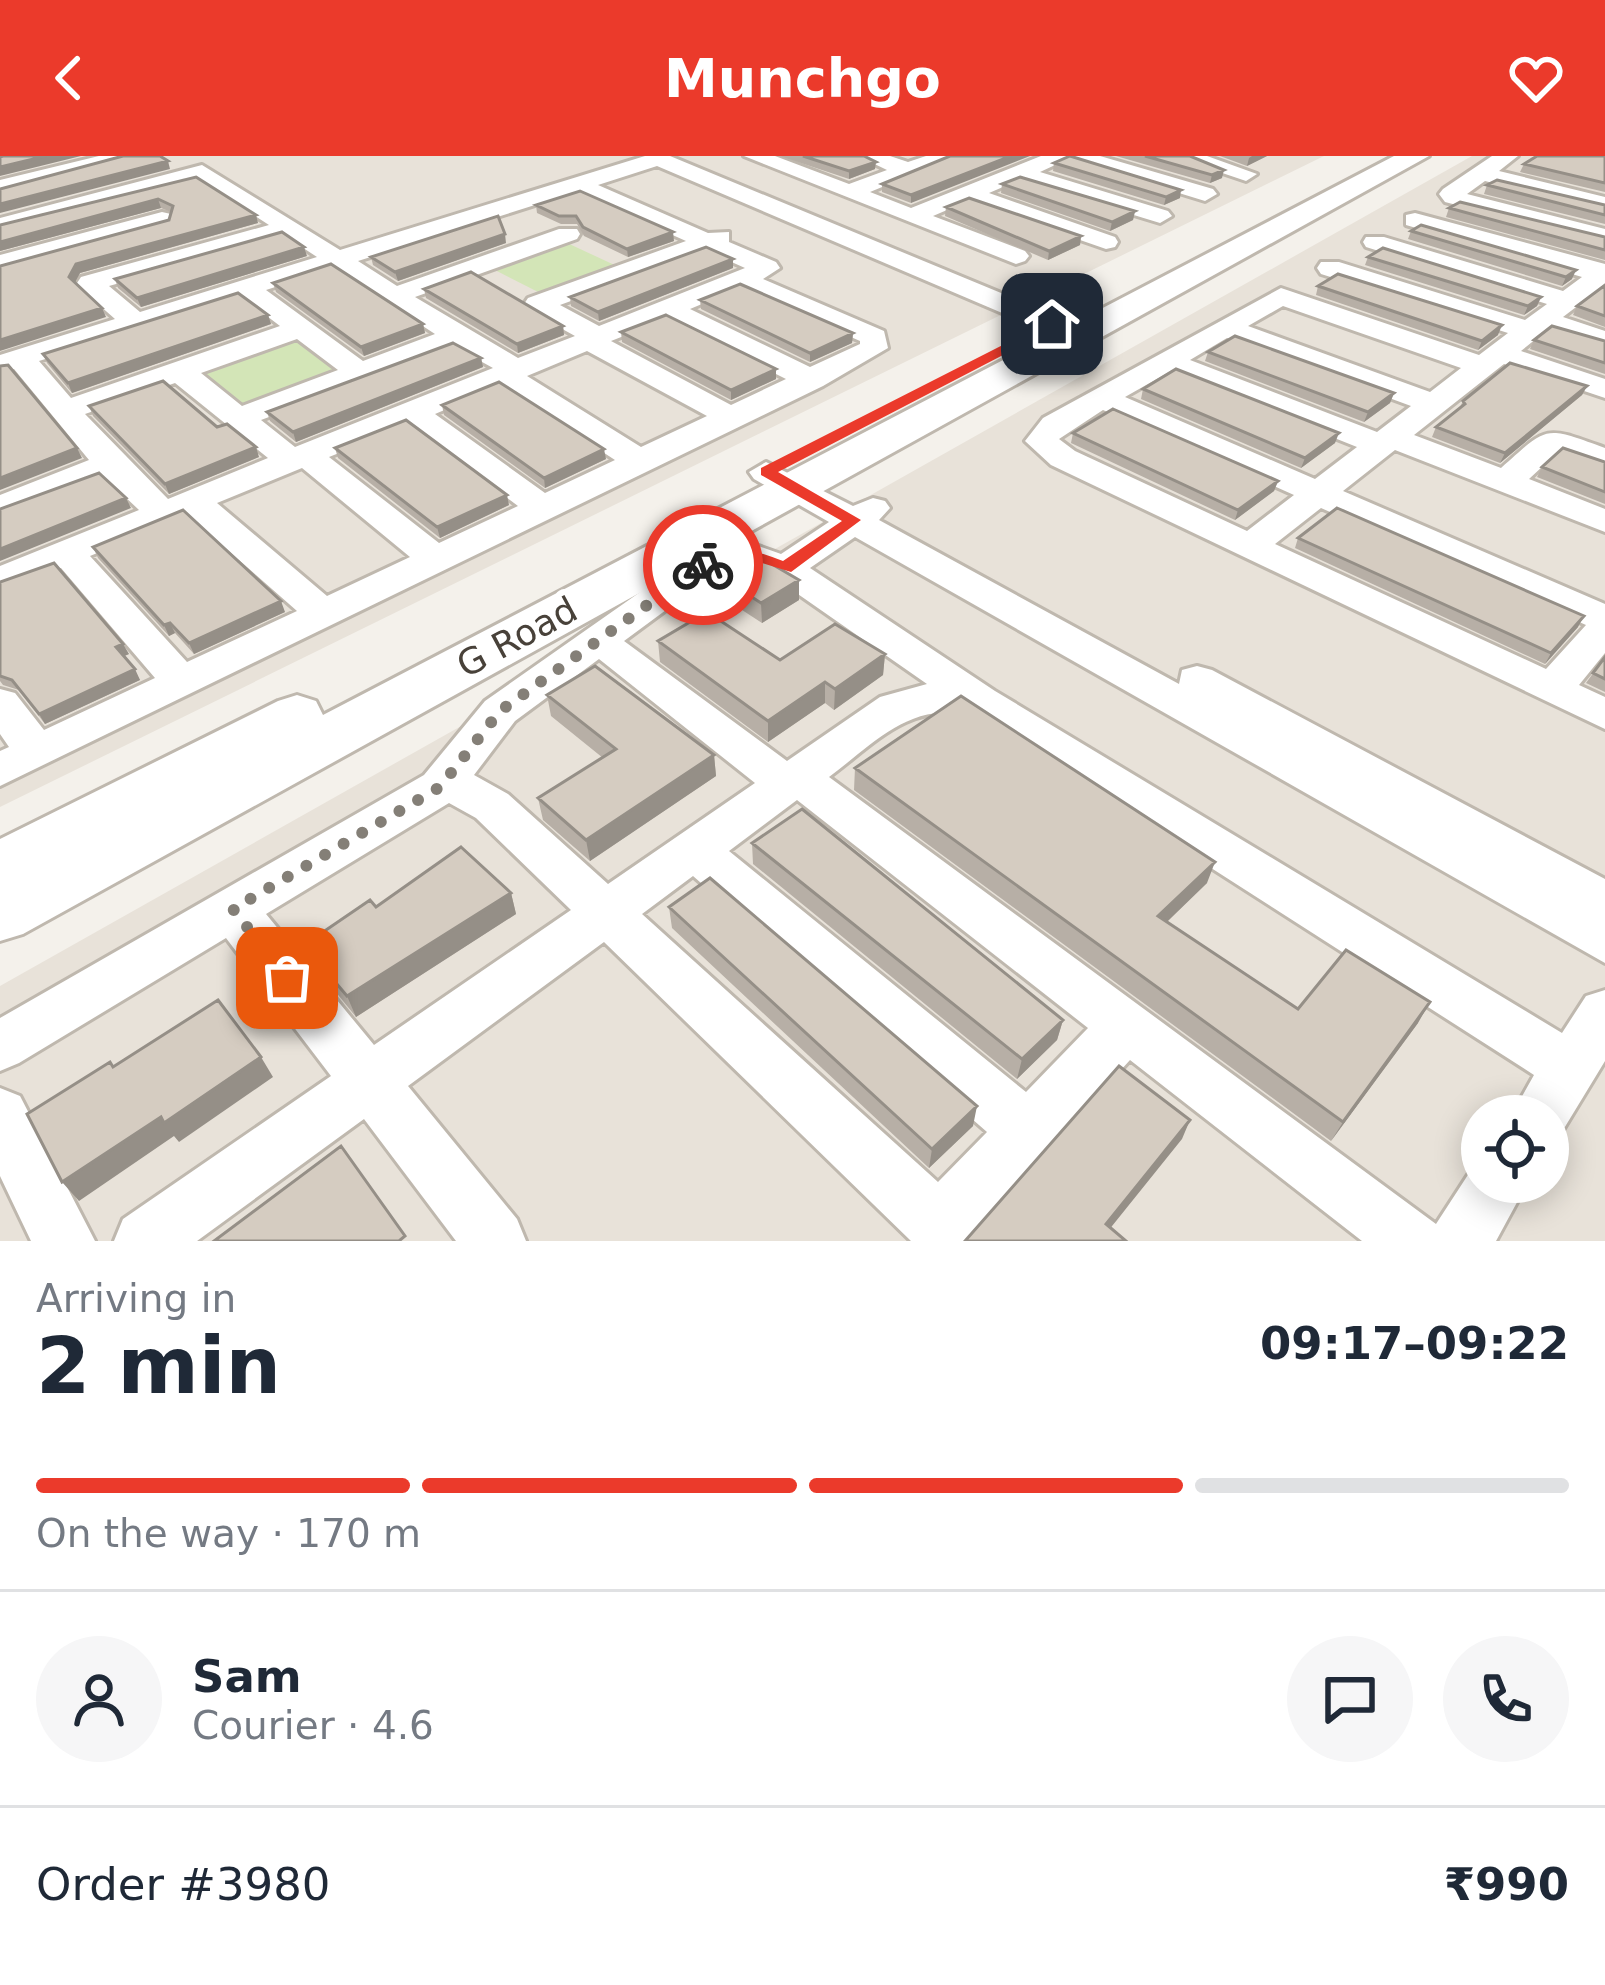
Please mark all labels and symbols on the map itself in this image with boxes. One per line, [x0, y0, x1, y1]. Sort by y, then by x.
pin [1001, 273, 1103, 375]
courier [643, 505, 763, 625]
street label: G Road [450, 588, 584, 686]
pin [236, 927, 338, 1029]

